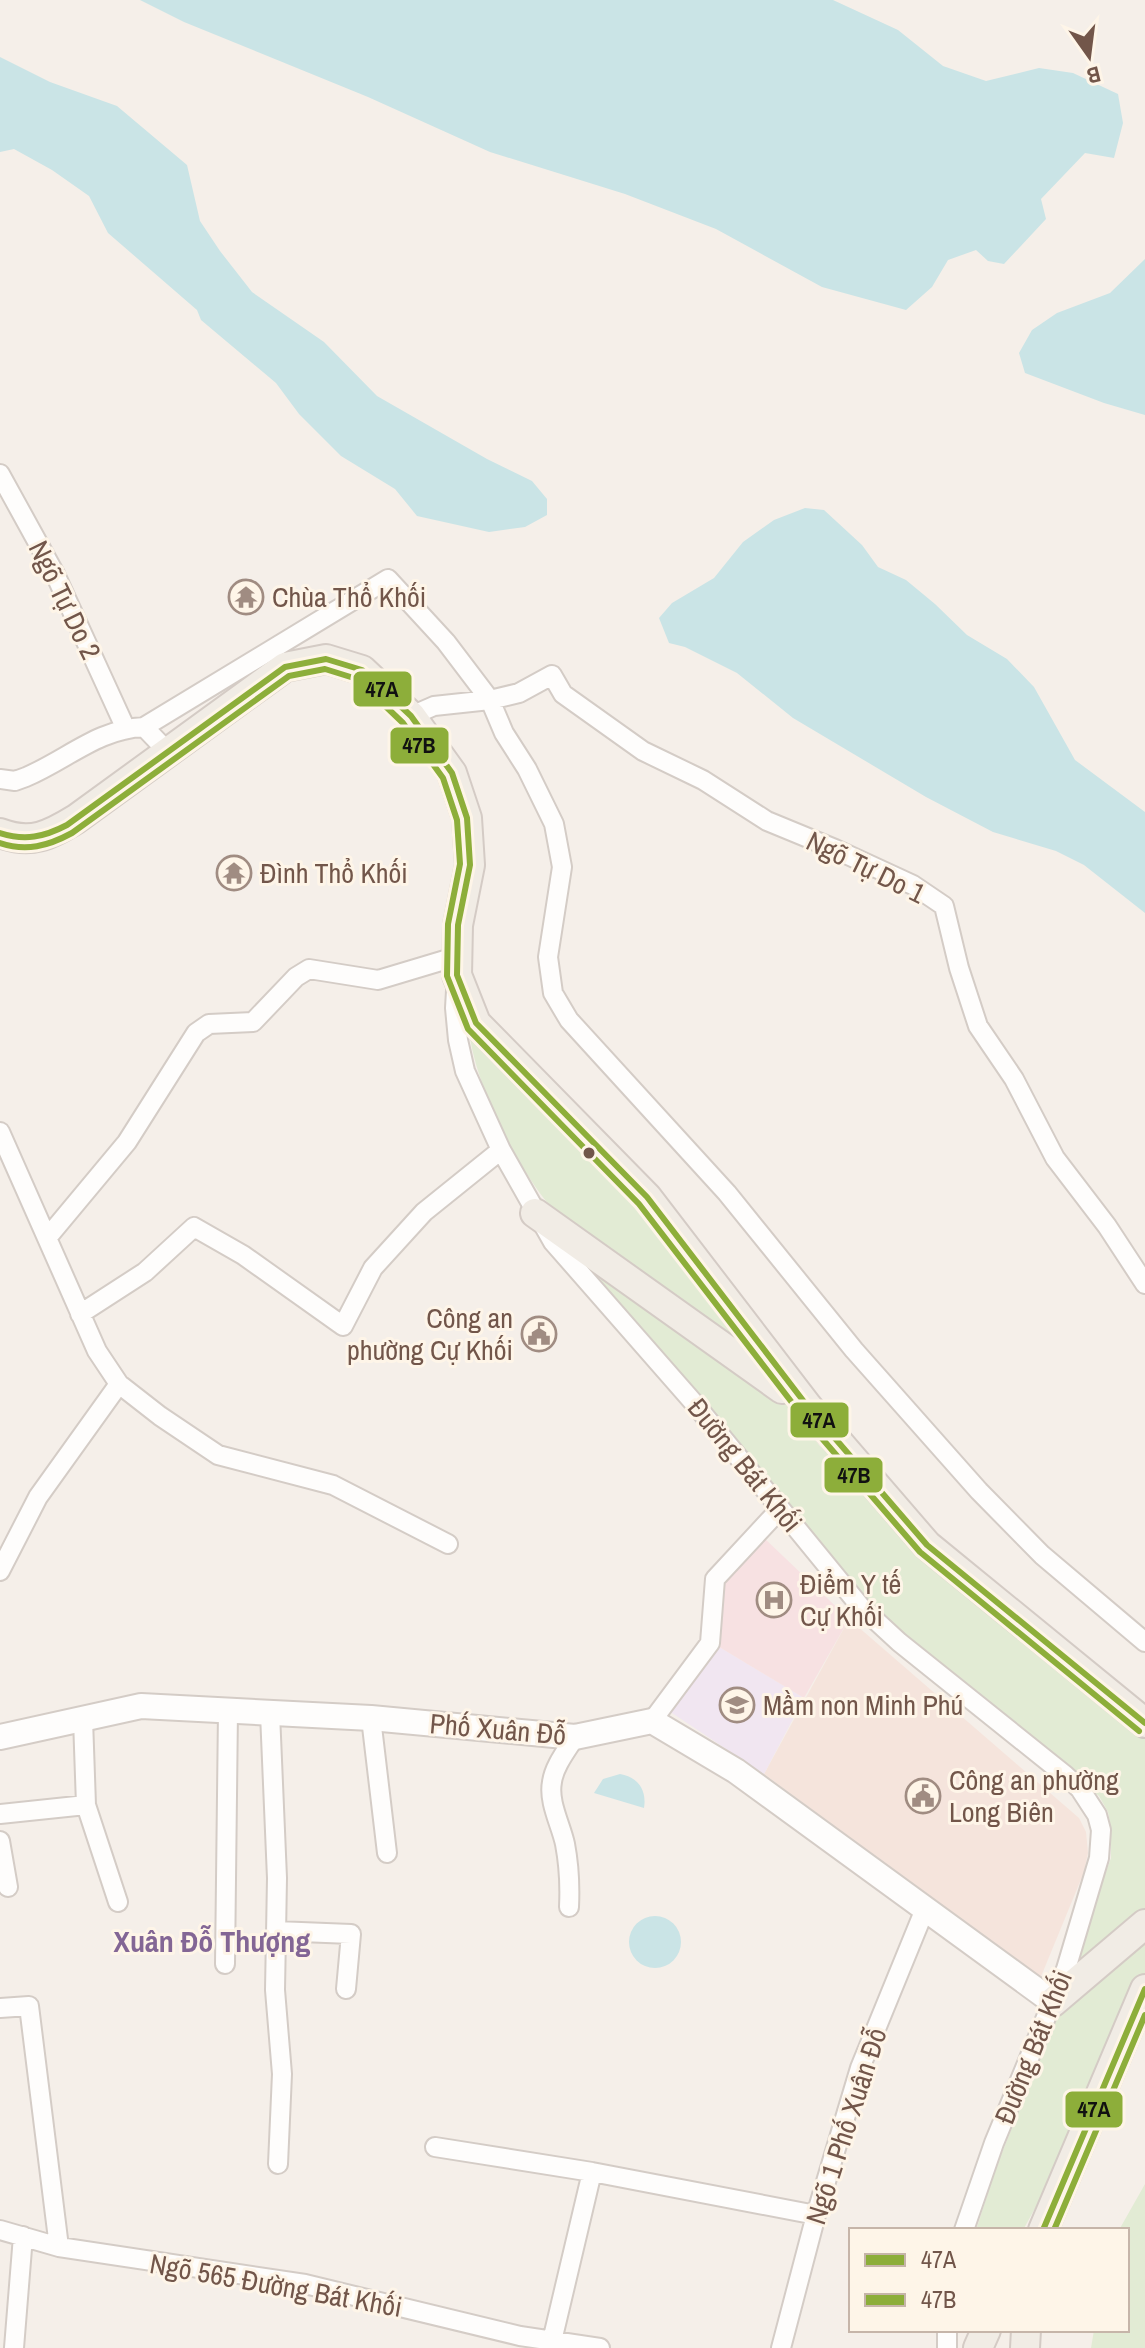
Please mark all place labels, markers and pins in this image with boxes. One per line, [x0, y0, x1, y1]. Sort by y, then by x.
temple icon: Chùa Thổ Khối [227, 578, 265, 616]
place label: Chùa Thổ Khối [272, 578, 426, 616]
temple icon: Đình Thổ Khối [215, 854, 253, 892]
place label: Đình Thổ Khối [260, 854, 408, 892]
unlabelled marker [581, 1145, 597, 1161]
place label: Công an phường Cự Khối [347, 1299, 513, 1369]
public building icon: Công an phường Cự Khối [520, 1315, 558, 1353]
place label: Điểm Y tế Cự Khối [800, 1565, 901, 1635]
hospital icon: Điểm Y tế Cự Khối [755, 1581, 793, 1619]
school or university icon: Mầm non Minh Phú [718, 1686, 756, 1724]
place label: Mầm non Minh Phú [763, 1686, 963, 1724]
place label: Công an phường Long Biên [949, 1761, 1119, 1831]
public building icon: Công an phường Long Biên [904, 1777, 942, 1815]

